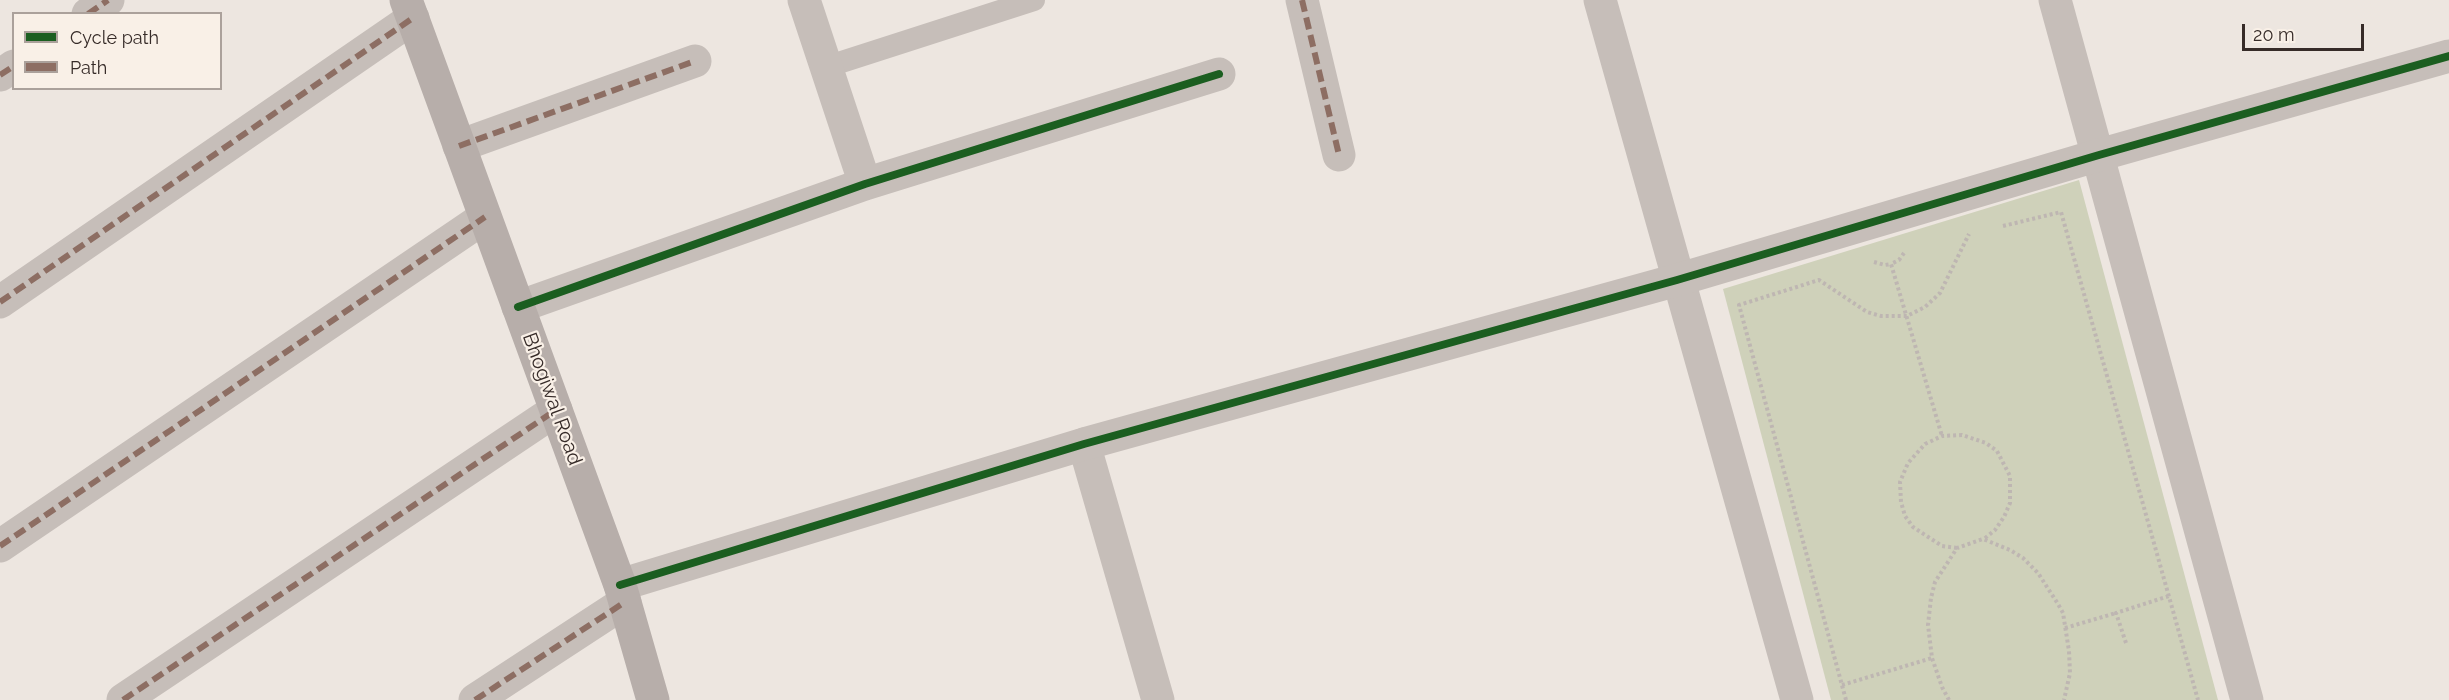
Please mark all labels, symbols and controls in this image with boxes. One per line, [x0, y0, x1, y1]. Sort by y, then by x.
legend [12, 12, 222, 90]
scale bar [2245, 12, 2366, 50]
text: 20 m [2253, 24, 2295, 45]
text: Cycle path [70, 27, 159, 48]
text: Path [70, 57, 107, 78]
street label: Bhogiwal Road [517, 330, 587, 468]

